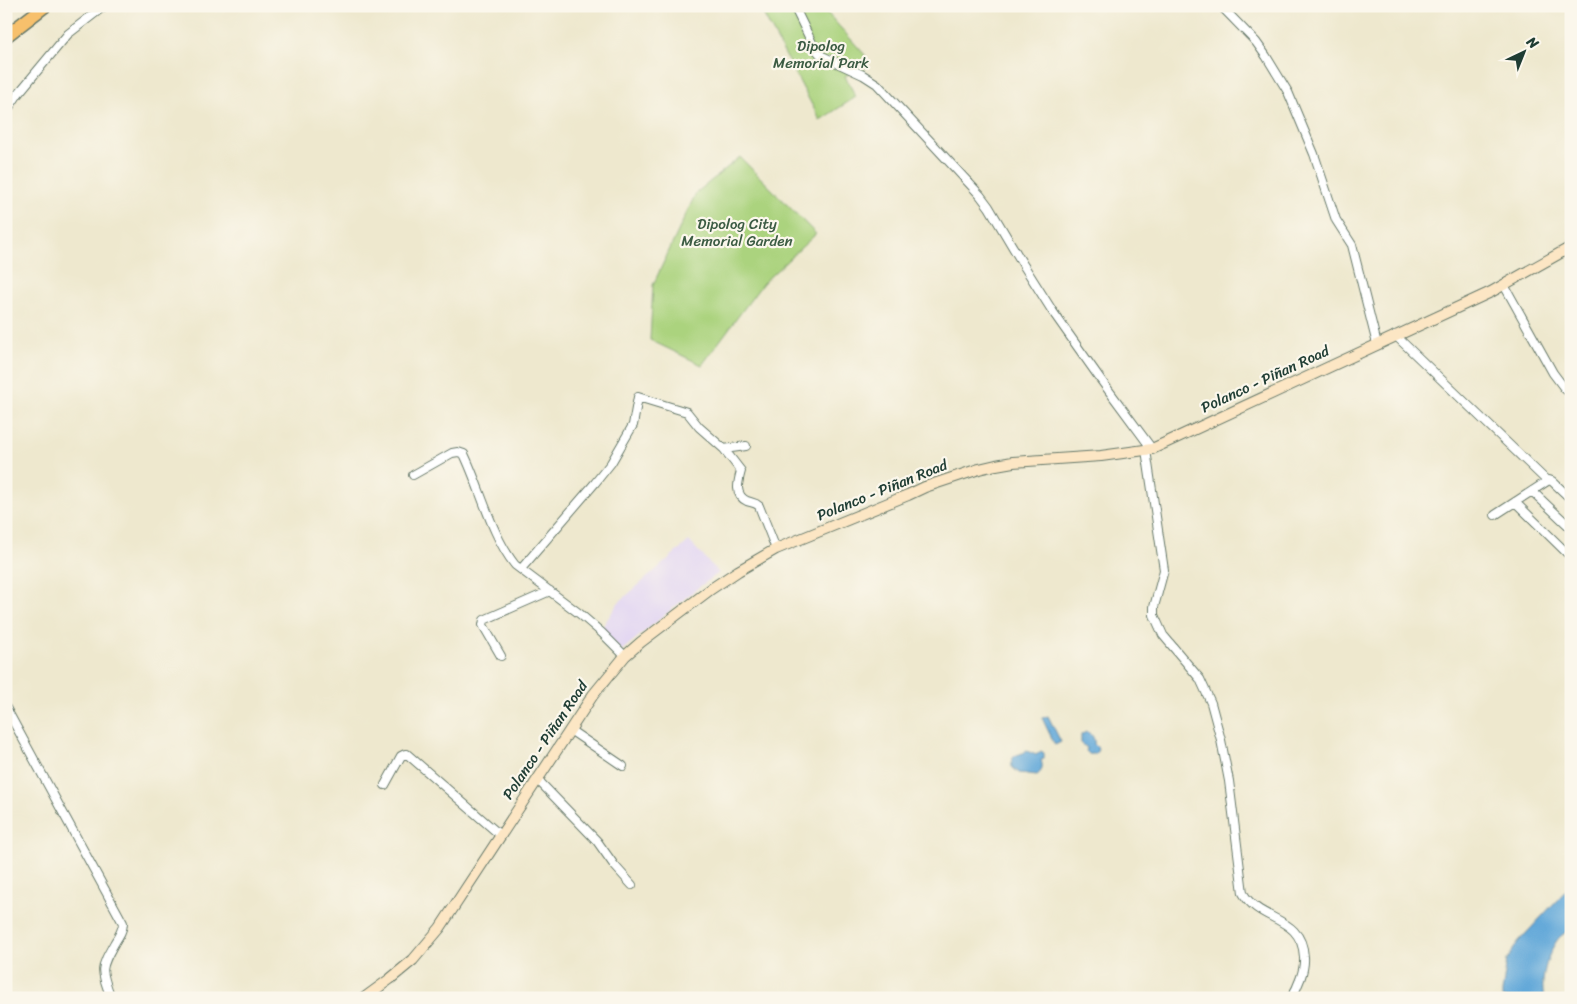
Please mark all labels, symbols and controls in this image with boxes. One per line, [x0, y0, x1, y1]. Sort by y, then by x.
north arrow [1500, 28, 1550, 78]
text: N [1520, 30, 1545, 56]
park label: Dipolog Memorial Park [773, 33, 869, 76]
park label: Dipolog City Memorial Garden [681, 211, 793, 254]
street label: Polanco - Piñan Road [1196, 337, 1335, 420]
street label: Polanco - Piñan Road [813, 451, 952, 528]
street label: Polanco - Piñan Road [495, 674, 595, 805]

